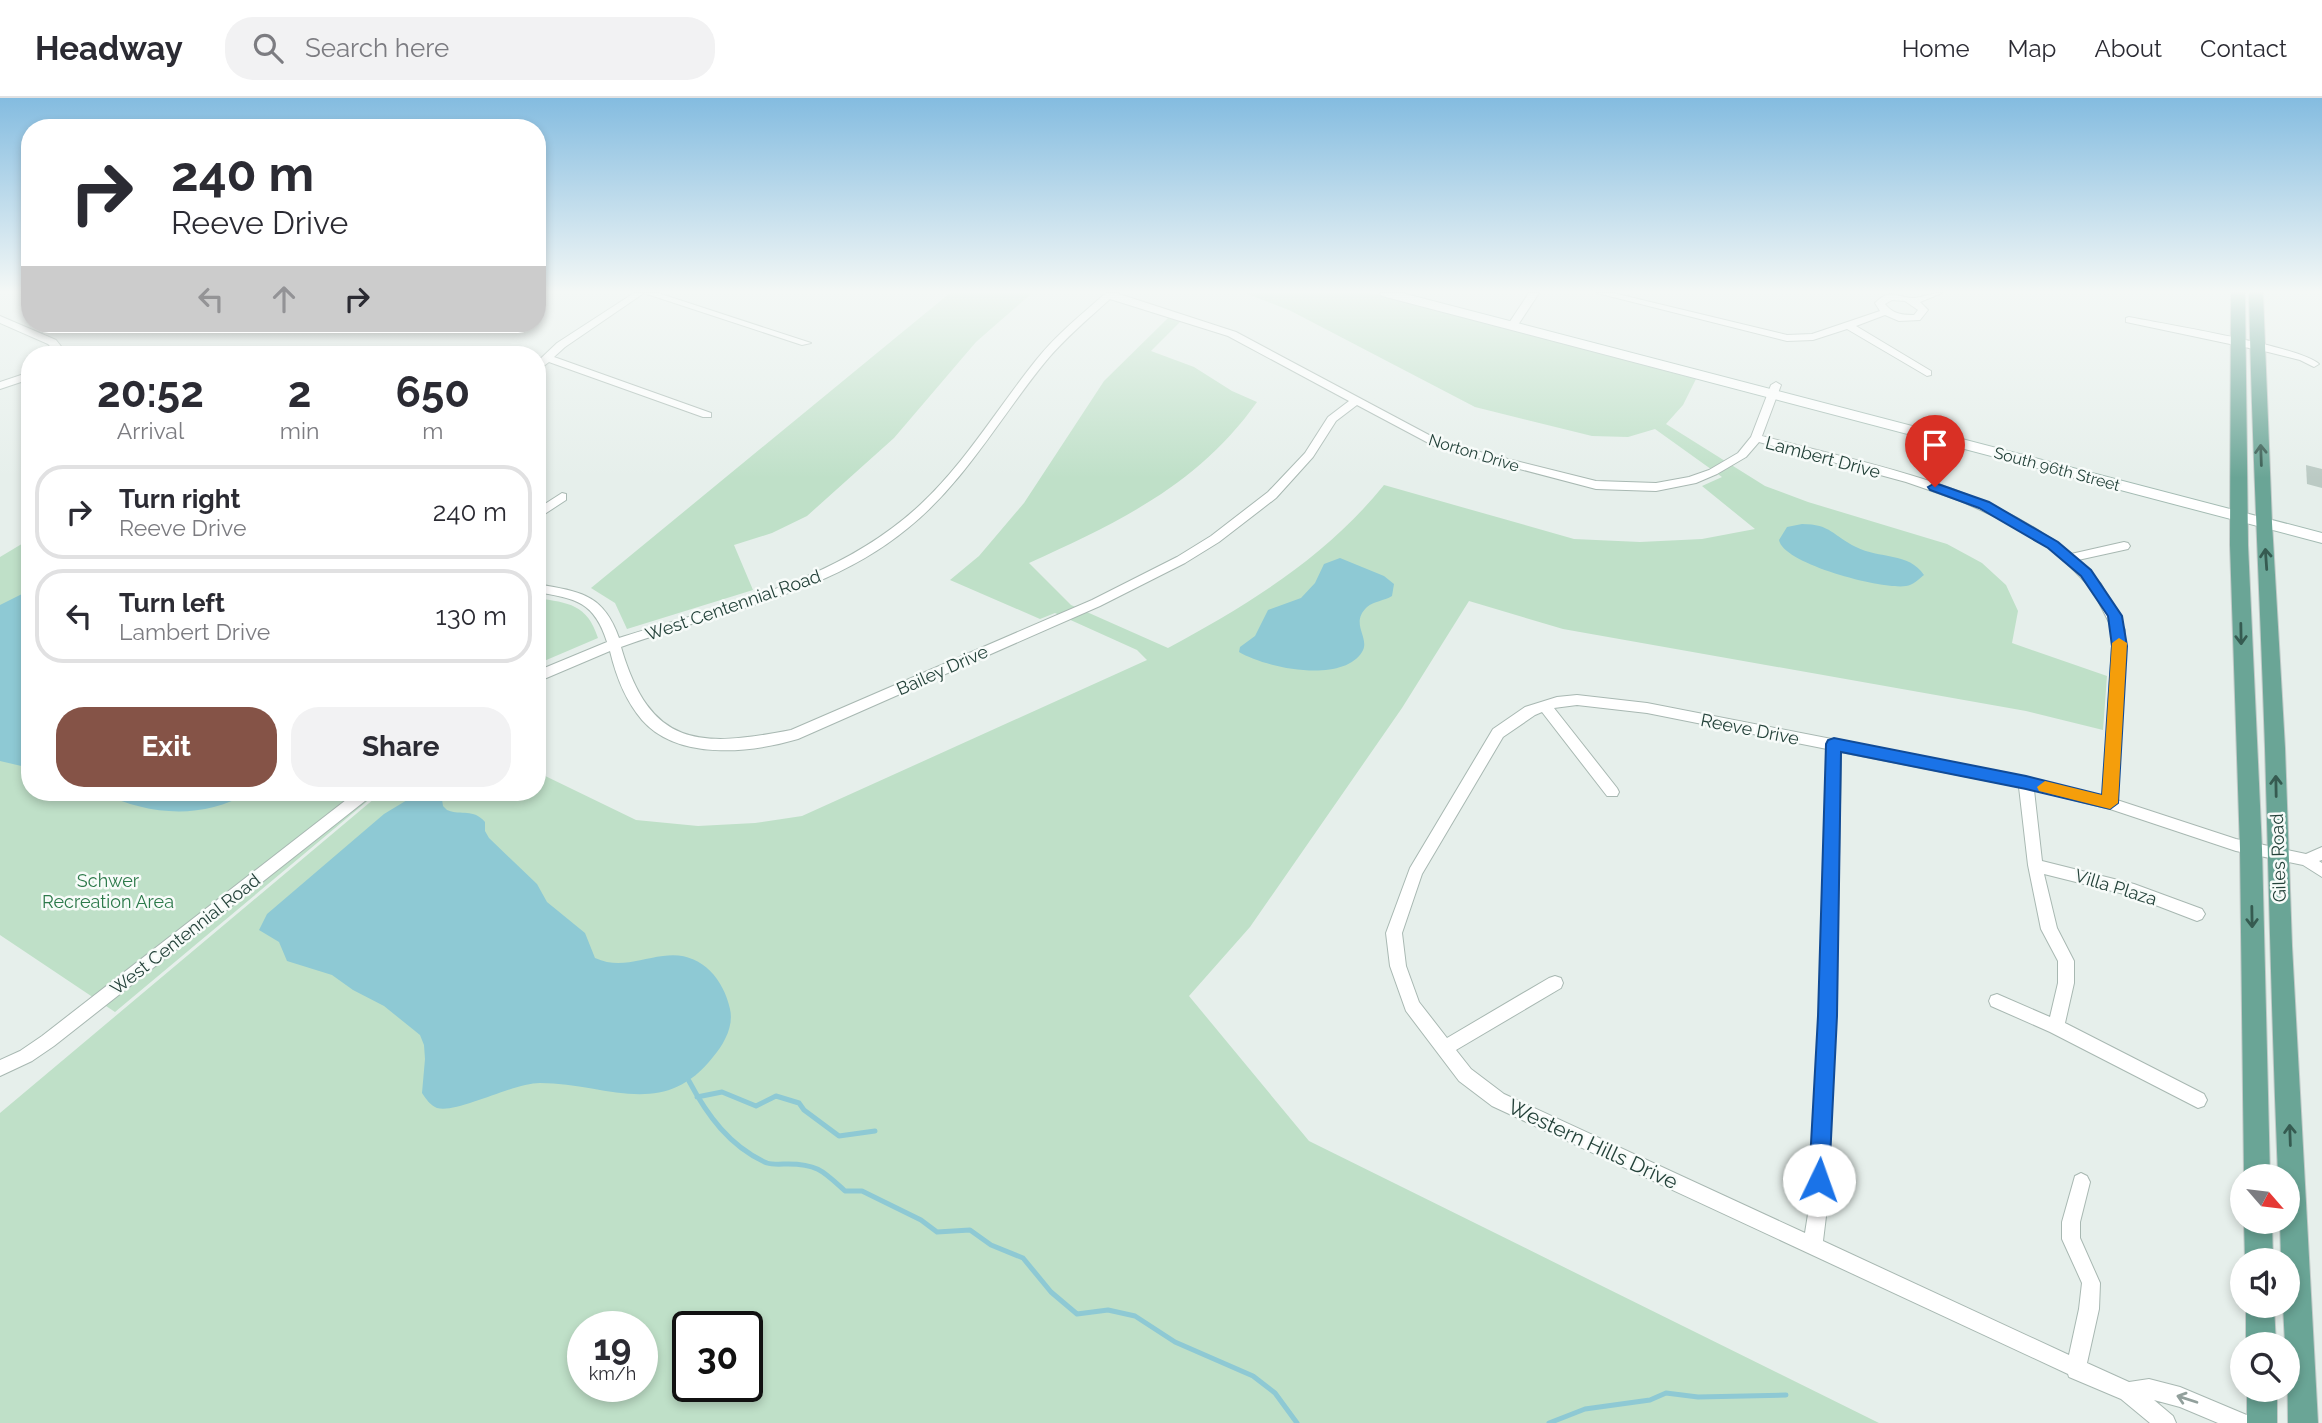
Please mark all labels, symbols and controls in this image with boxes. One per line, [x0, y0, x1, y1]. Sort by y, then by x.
search box [225, 17, 715, 80]
text: Headway [35, 29, 183, 68]
icon: search [249, 29, 287, 67]
text: Search here [305, 33, 449, 63]
text: Home [1902, 34, 1970, 63]
text: Map [2008, 34, 2056, 63]
text: About [2094, 34, 2162, 63]
text: Contact [2200, 34, 2287, 63]
text: 240 m [171, 145, 314, 202]
icon: right [56, 147, 147, 238]
text: Reeve Drive [171, 204, 348, 241]
icon: left [192, 280, 230, 318]
icon: ahead [265, 280, 303, 318]
icon: right [338, 280, 376, 318]
text: 20:52 [97, 368, 204, 417]
text: 2 [288, 368, 311, 417]
text: 650 [395, 368, 470, 417]
pin [1905, 415, 1965, 487]
text: Arrival [117, 417, 184, 444]
text: min [280, 417, 319, 444]
text: m [422, 417, 443, 444]
icon: arrive [1916, 426, 1954, 464]
street label: Norton Drive [1426, 430, 1522, 476]
street label: Lambert Drive [1763, 432, 1883, 483]
street label: South 96th Street [1992, 443, 2123, 495]
one-way arrow [2254, 443, 2267, 466]
text: Turn right [119, 484, 240, 514]
icon: right [60, 493, 98, 531]
text: 240 m [433, 497, 507, 527]
text: Reeve Drive [119, 514, 246, 541]
one-way arrow [2259, 548, 2272, 571]
street label: West Centennial Road [643, 565, 823, 645]
text: Turn left [119, 588, 225, 618]
icon: left [60, 597, 98, 635]
text: 130 m [436, 601, 507, 631]
text: Lambert Drive [119, 618, 270, 645]
one-way arrow [2234, 622, 2248, 645]
street label: Bailey Drive [893, 640, 991, 699]
button: Exit [56, 707, 277, 787]
button: Share [291, 707, 511, 787]
street label: Reeve Drive [1699, 709, 1801, 749]
one-way arrow [2270, 775, 2283, 798]
street label: Giles Road [2266, 813, 2290, 903]
street label: Villa Plaza [2072, 865, 2160, 909]
street label: West Centennial Road [106, 869, 264, 999]
park label: Schwer Recreation Area [42, 870, 174, 912]
one-way arrow [2245, 905, 2259, 928]
street label: Western Hills Drive [1504, 1094, 1682, 1194]
one-way arrow [2284, 1123, 2297, 1146]
position arrow [1782, 1143, 1856, 1217]
north arrow [2230, 1164, 2300, 1234]
map controls [2230, 1164, 2300, 1402]
button: sound [2230, 1248, 2300, 1318]
speed limit sign: 30 [672, 1311, 763, 1402]
text: 19 [594, 1327, 631, 1368]
button: search [2230, 1332, 2300, 1402]
text: km/h [589, 1363, 636, 1384]
one-way arrow [2176, 1392, 2198, 1405]

